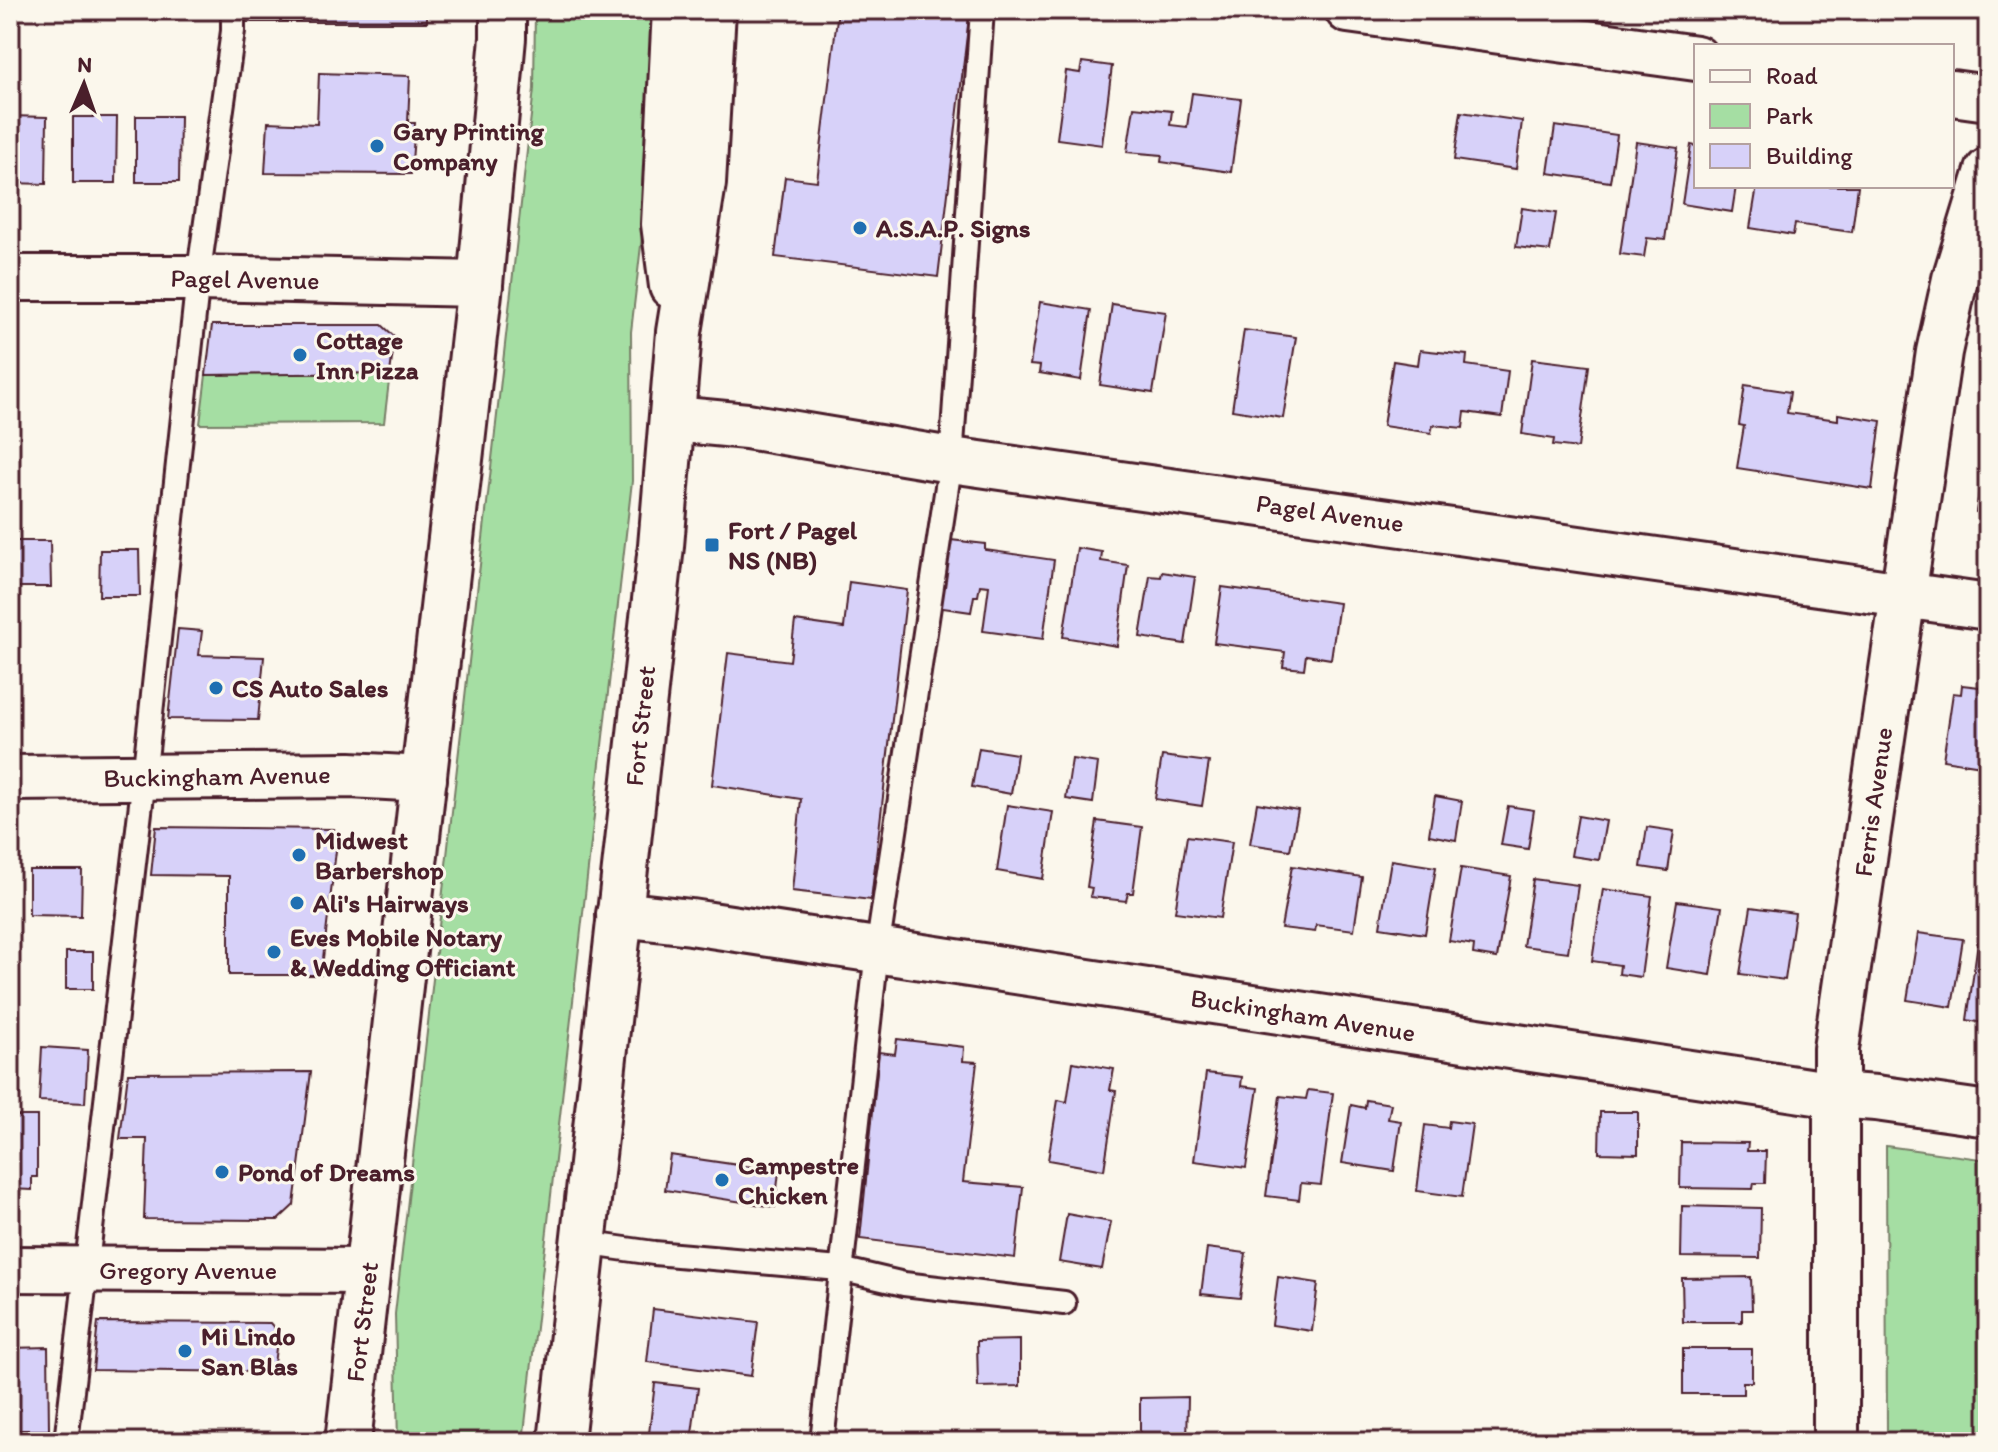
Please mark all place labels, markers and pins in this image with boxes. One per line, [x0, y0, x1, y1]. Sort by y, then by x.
place label: Gary Printing Company [393, 115, 544, 177]
marker: Gary Printing Company [368, 137, 386, 155]
place label: A.S.A.P. Signs [875, 212, 1031, 244]
marker: A.S.A.P. Signs [851, 219, 869, 237]
place label: Cottage Inn Pizza [316, 324, 419, 386]
marker: Cottage Inn Pizza [291, 346, 309, 364]
place label: Fort / Pagel NS (NB) [728, 514, 858, 576]
marker: Fort / Pagel NS (NB) [703, 536, 721, 554]
place label: CS Auto Sales [232, 672, 389, 704]
marker: CS Auto Sales [207, 679, 225, 697]
place label: Midwest Barbershop [315, 824, 444, 886]
marker: Midwest Barbershop [290, 846, 308, 864]
place label: Ali's Hairways [312, 887, 469, 919]
marker: Ali's Hairways [288, 894, 306, 912]
place label: Eves Mobile Notary & Wedding Officiant [290, 921, 516, 983]
marker: Eves Mobile Notary & Wedding Officiant [265, 943, 283, 961]
place label: Campestre Chicken [738, 1149, 859, 1211]
place label: Pond of Dreams [238, 1156, 415, 1188]
marker: Pond of Dreams [213, 1163, 231, 1181]
marker: Campestre Chicken [713, 1171, 731, 1189]
place label: Mi Lindo San Blas [201, 1320, 298, 1382]
marker: Mi Lindo San Blas [176, 1342, 194, 1360]

